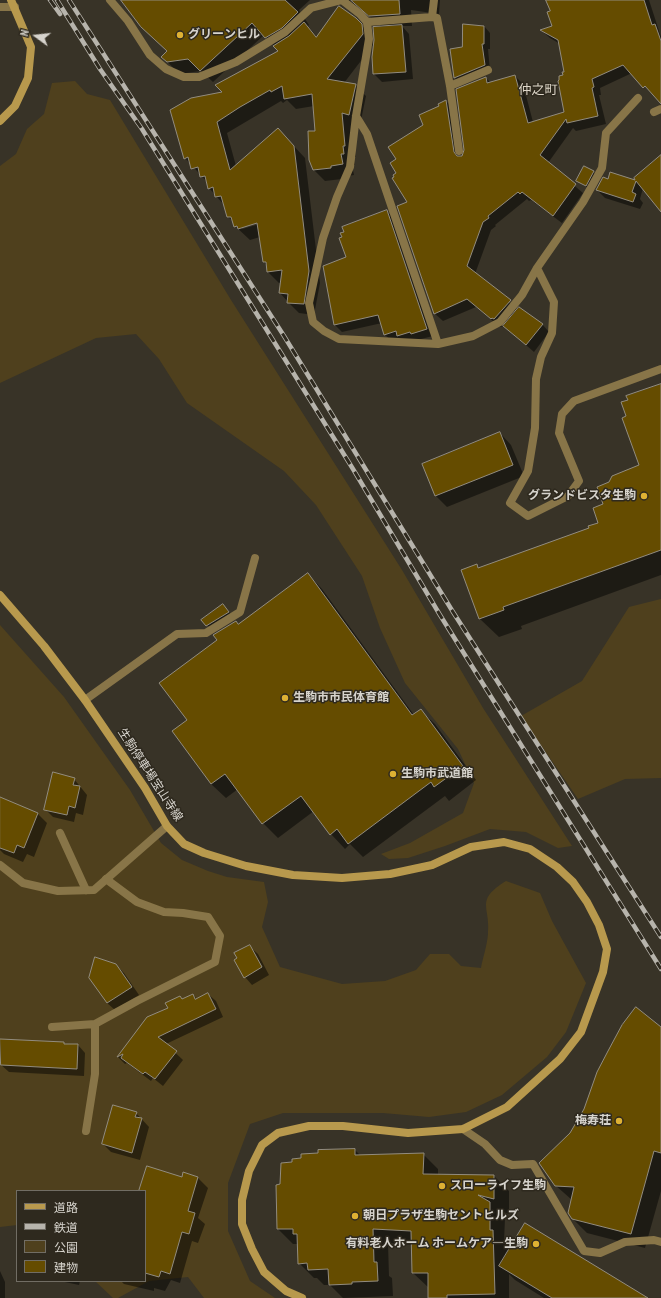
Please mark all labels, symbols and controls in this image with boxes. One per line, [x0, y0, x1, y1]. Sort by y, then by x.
north arrow [16, 16, 56, 56]
text: N [17, 28, 32, 38]
place label: グリーンヒル [188, 28, 260, 42]
marker: グリーンヒル [175, 30, 185, 40]
district label: 仲之町 [519, 82, 557, 98]
place label: グランドビスタ生駒 [528, 489, 636, 503]
marker: グランドビスタ生駒 [639, 491, 649, 501]
place label: 生駒市市民体育館 [293, 691, 389, 705]
marker: 生駒市市民体育館 [280, 693, 290, 703]
street label: 生駒停車場宝山寺線 [115, 726, 185, 824]
place label: 生駒市武道館 [401, 767, 473, 781]
marker: 生駒市武道館 [388, 769, 398, 779]
place label: 梅寿荘 [575, 1114, 611, 1128]
marker: 梅寿荘 [614, 1116, 624, 1126]
place label: スローライフ生駒 [450, 1179, 546, 1193]
marker: スローライフ生駒 [437, 1181, 447, 1191]
legend [16, 1190, 146, 1282]
text: 道路 [54, 1200, 78, 1215]
place label: 朝日プラザ生駒セントヒルズ [363, 1209, 519, 1223]
marker: 朝日プラザ生駒セントヒルズ [350, 1211, 360, 1221]
text: 鉄道 [54, 1220, 78, 1235]
place label: 有料老人ホーム ホームケア―生駒 [346, 1237, 528, 1251]
marker: 有料老人ホーム ホームケア―生駒 [531, 1239, 541, 1249]
text: 公園 [54, 1240, 78, 1255]
text: 建物 [54, 1260, 78, 1275]

